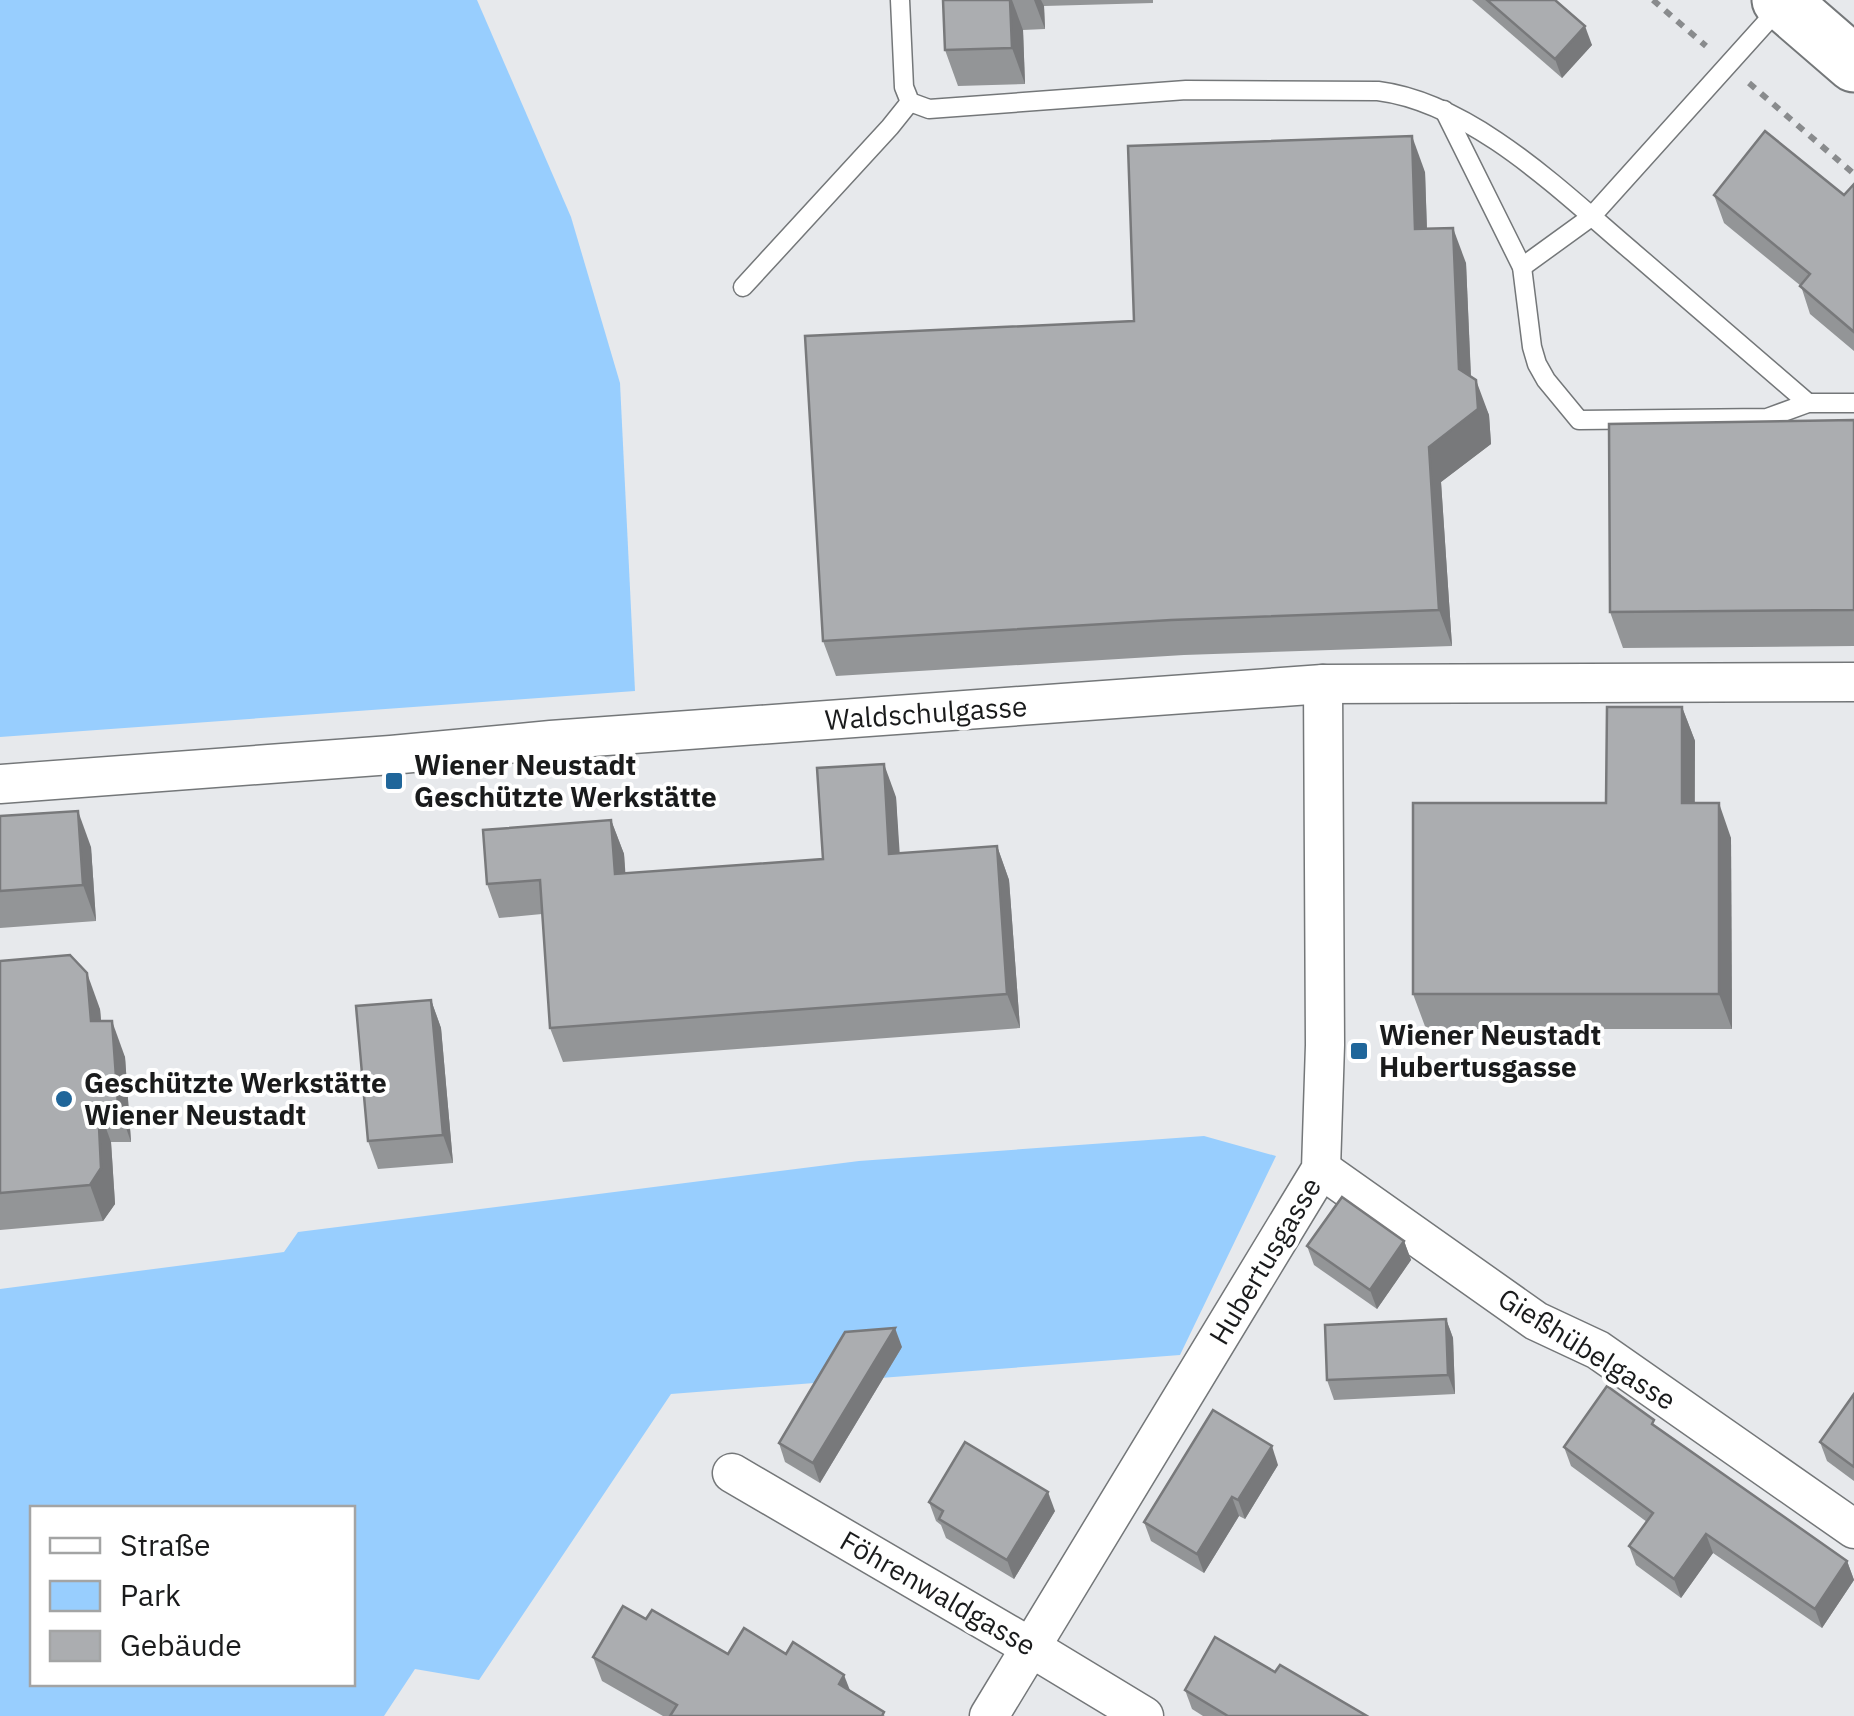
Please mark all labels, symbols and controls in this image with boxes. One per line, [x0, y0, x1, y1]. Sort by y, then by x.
street label: Waldschulgasse [824, 687, 1028, 738]
place label: Wiener Neustadt Geschützte Werkstätte [414, 746, 717, 815]
marker: Wiener Neustadt Geschützte Werkstätte [383, 770, 405, 792]
place label: Wiener Neustadt Hubertusgasse [1379, 1016, 1601, 1085]
marker: Wiener Neustadt Hubertusgasse [1348, 1040, 1370, 1062]
place label: Geschützte Werkstätte Wiener Neustadt [84, 1064, 387, 1133]
marker: Geschützte Werkstätte Wiener Neustadt [53, 1088, 75, 1110]
street label: Hubertusgasse [1200, 1170, 1329, 1351]
street label: Gießhübelgasse [1491, 1279, 1683, 1418]
legend [30, 1506, 355, 1686]
street label: Föhrenwaldgasse [834, 1522, 1043, 1664]
text: Straße [120, 1525, 211, 1564]
text: Park [120, 1575, 181, 1614]
text: Gebäude [120, 1625, 242, 1664]

